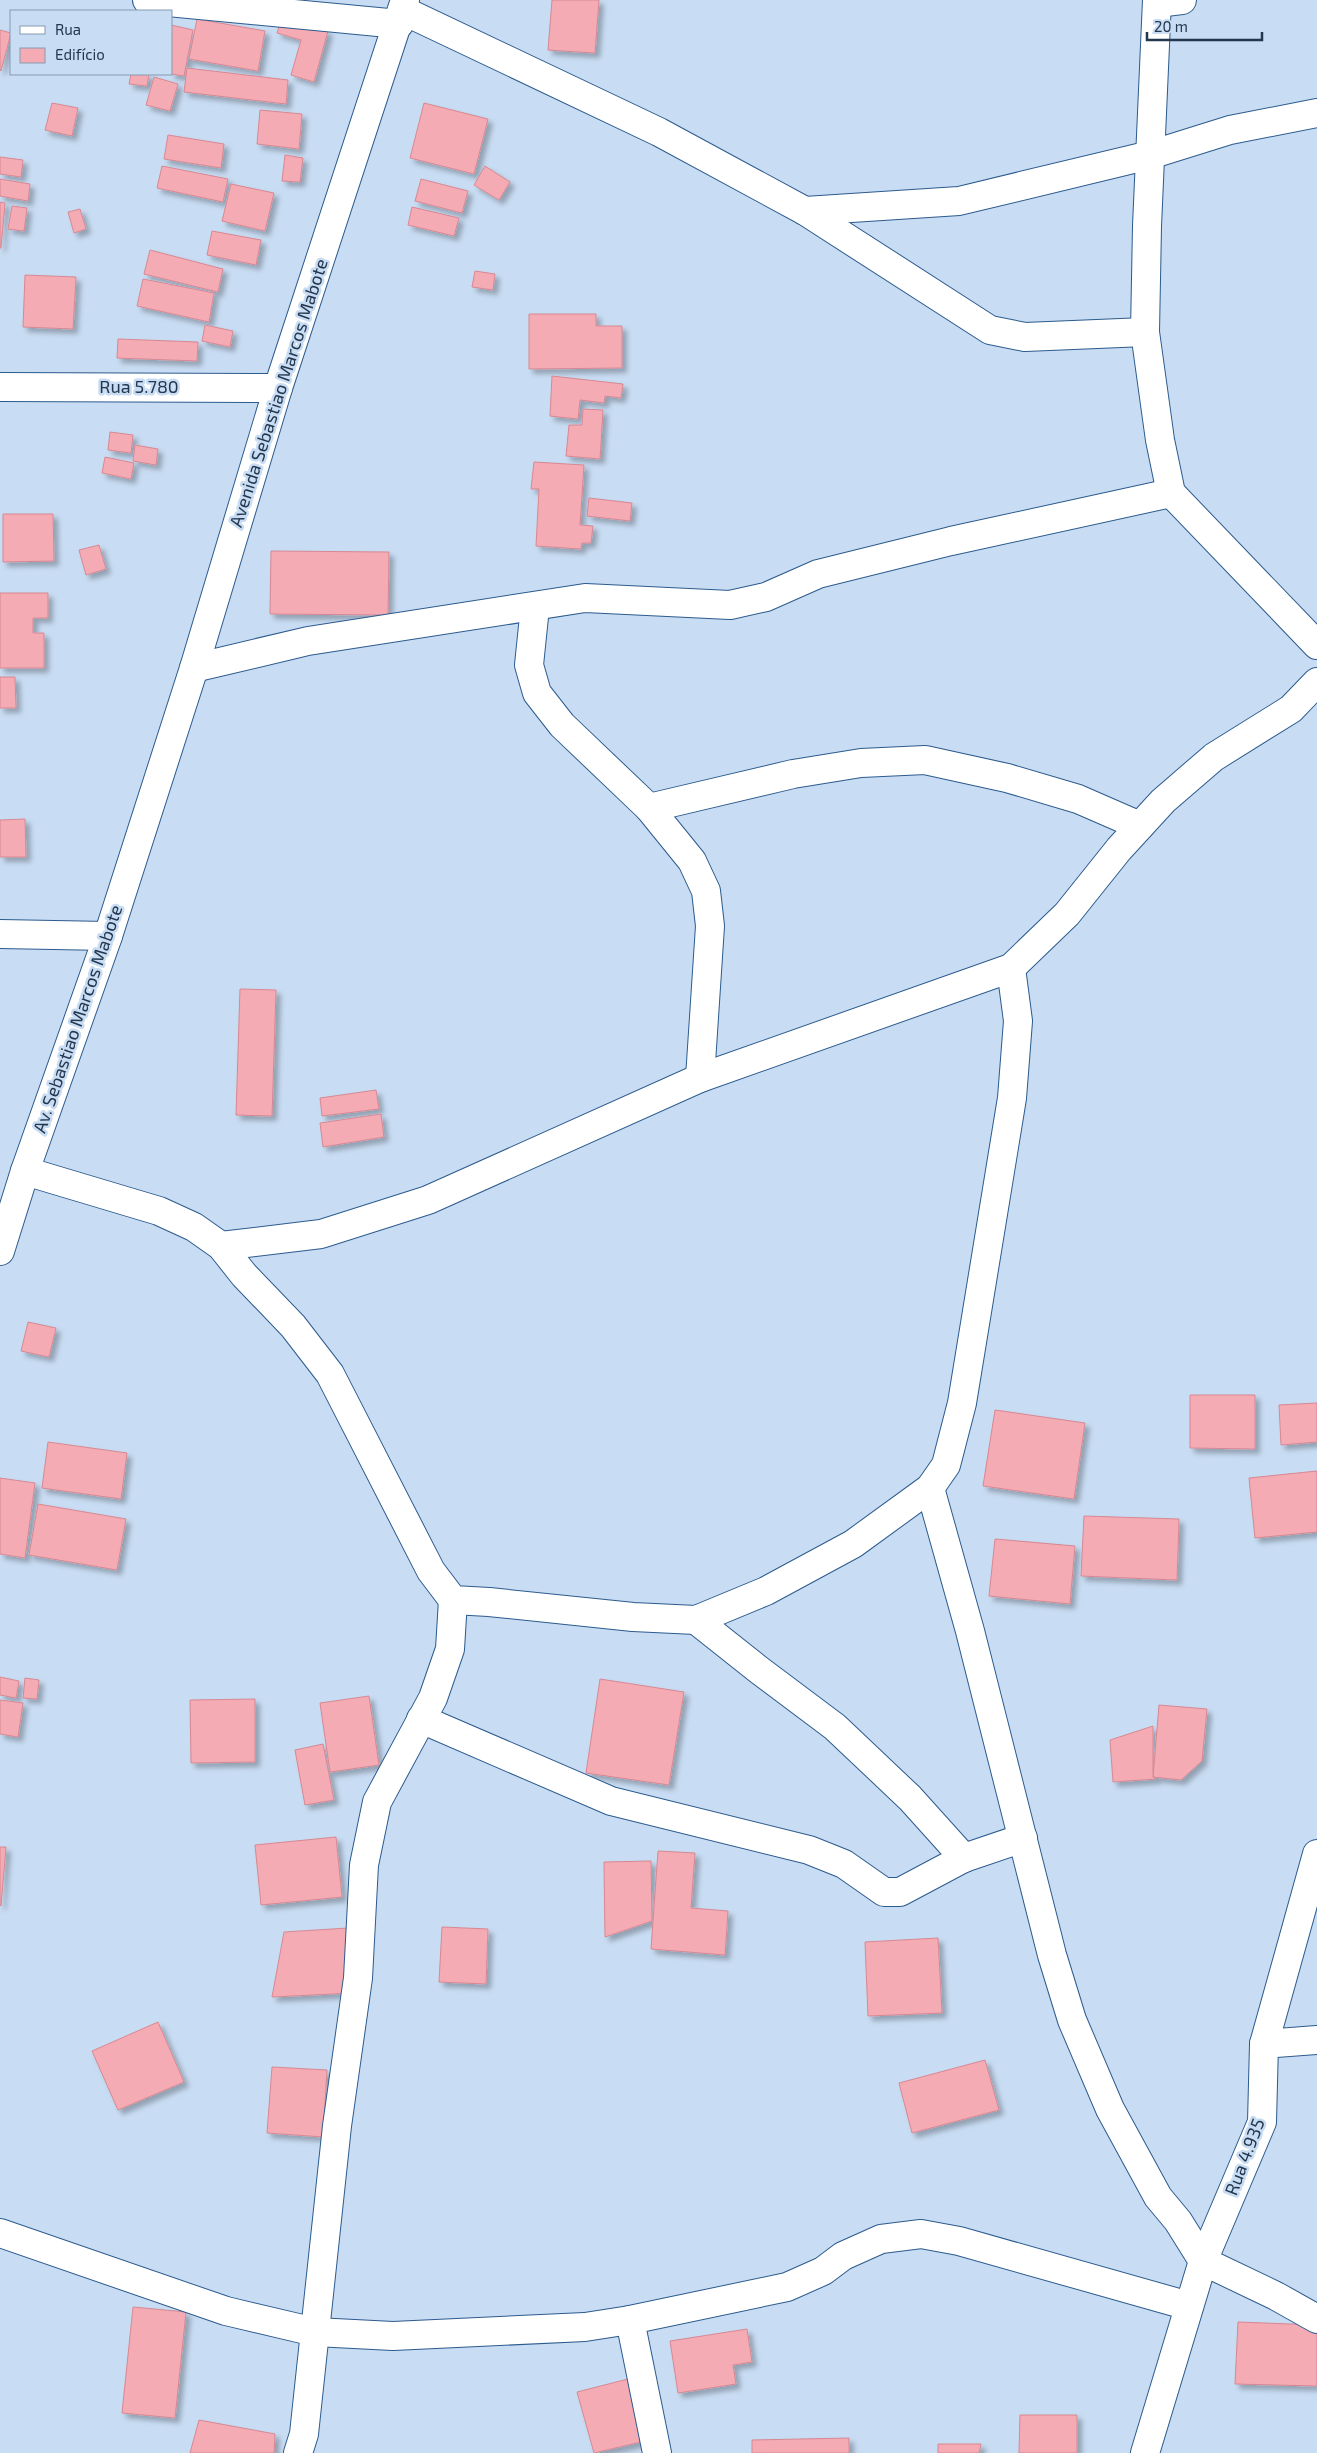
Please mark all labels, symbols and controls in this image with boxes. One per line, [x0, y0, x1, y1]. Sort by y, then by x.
legend [10, 10, 172, 75]
scale bar [1147, 10, 1262, 42]
text: 20 m [1154, 17, 1188, 35]
text: Rua [55, 20, 81, 38]
text: Edifício [55, 45, 105, 63]
street label: Avenida Sebastiao Marcos Mabote [224, 256, 332, 530]
street label: Rua 5.780 [99, 375, 179, 397]
street label: Av. Sebastiao Marcos Mabote [28, 902, 126, 1136]
street label: Rua 4.935 [1219, 2115, 1269, 2198]

